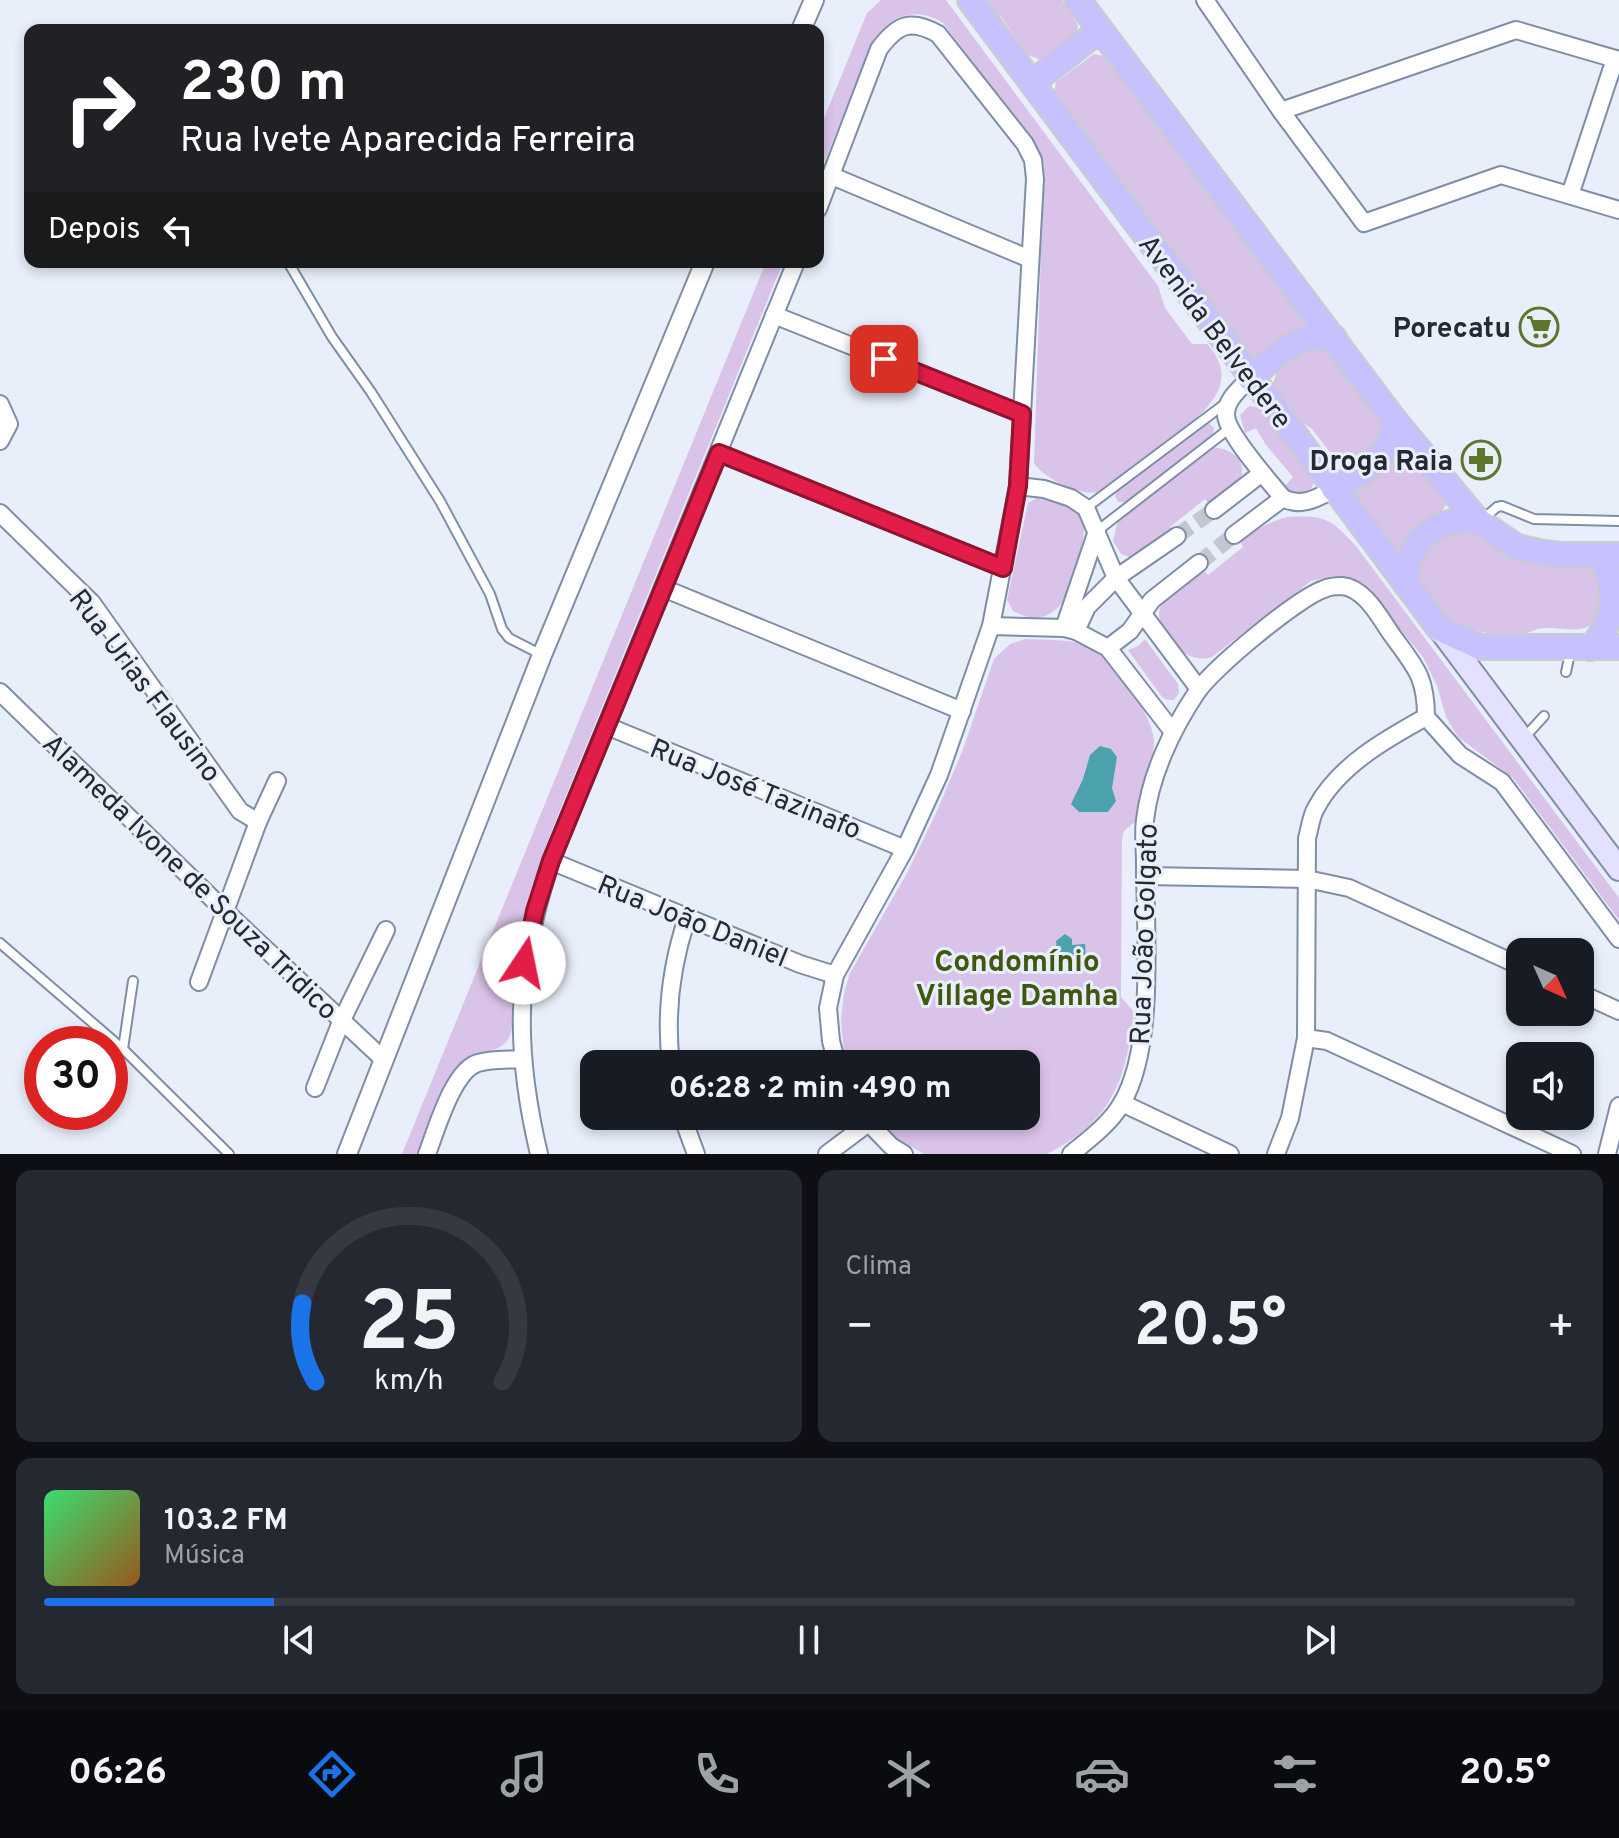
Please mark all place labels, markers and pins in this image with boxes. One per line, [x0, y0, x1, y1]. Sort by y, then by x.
supermarket icon: Porecatu [1518, 306, 1560, 348]
place label: Porecatu [1393, 312, 1511, 348]
pin [850, 325, 918, 393]
pharmacy icon: Droga Raia [1460, 439, 1502, 481]
place label: Droga Raia [1310, 445, 1453, 481]

